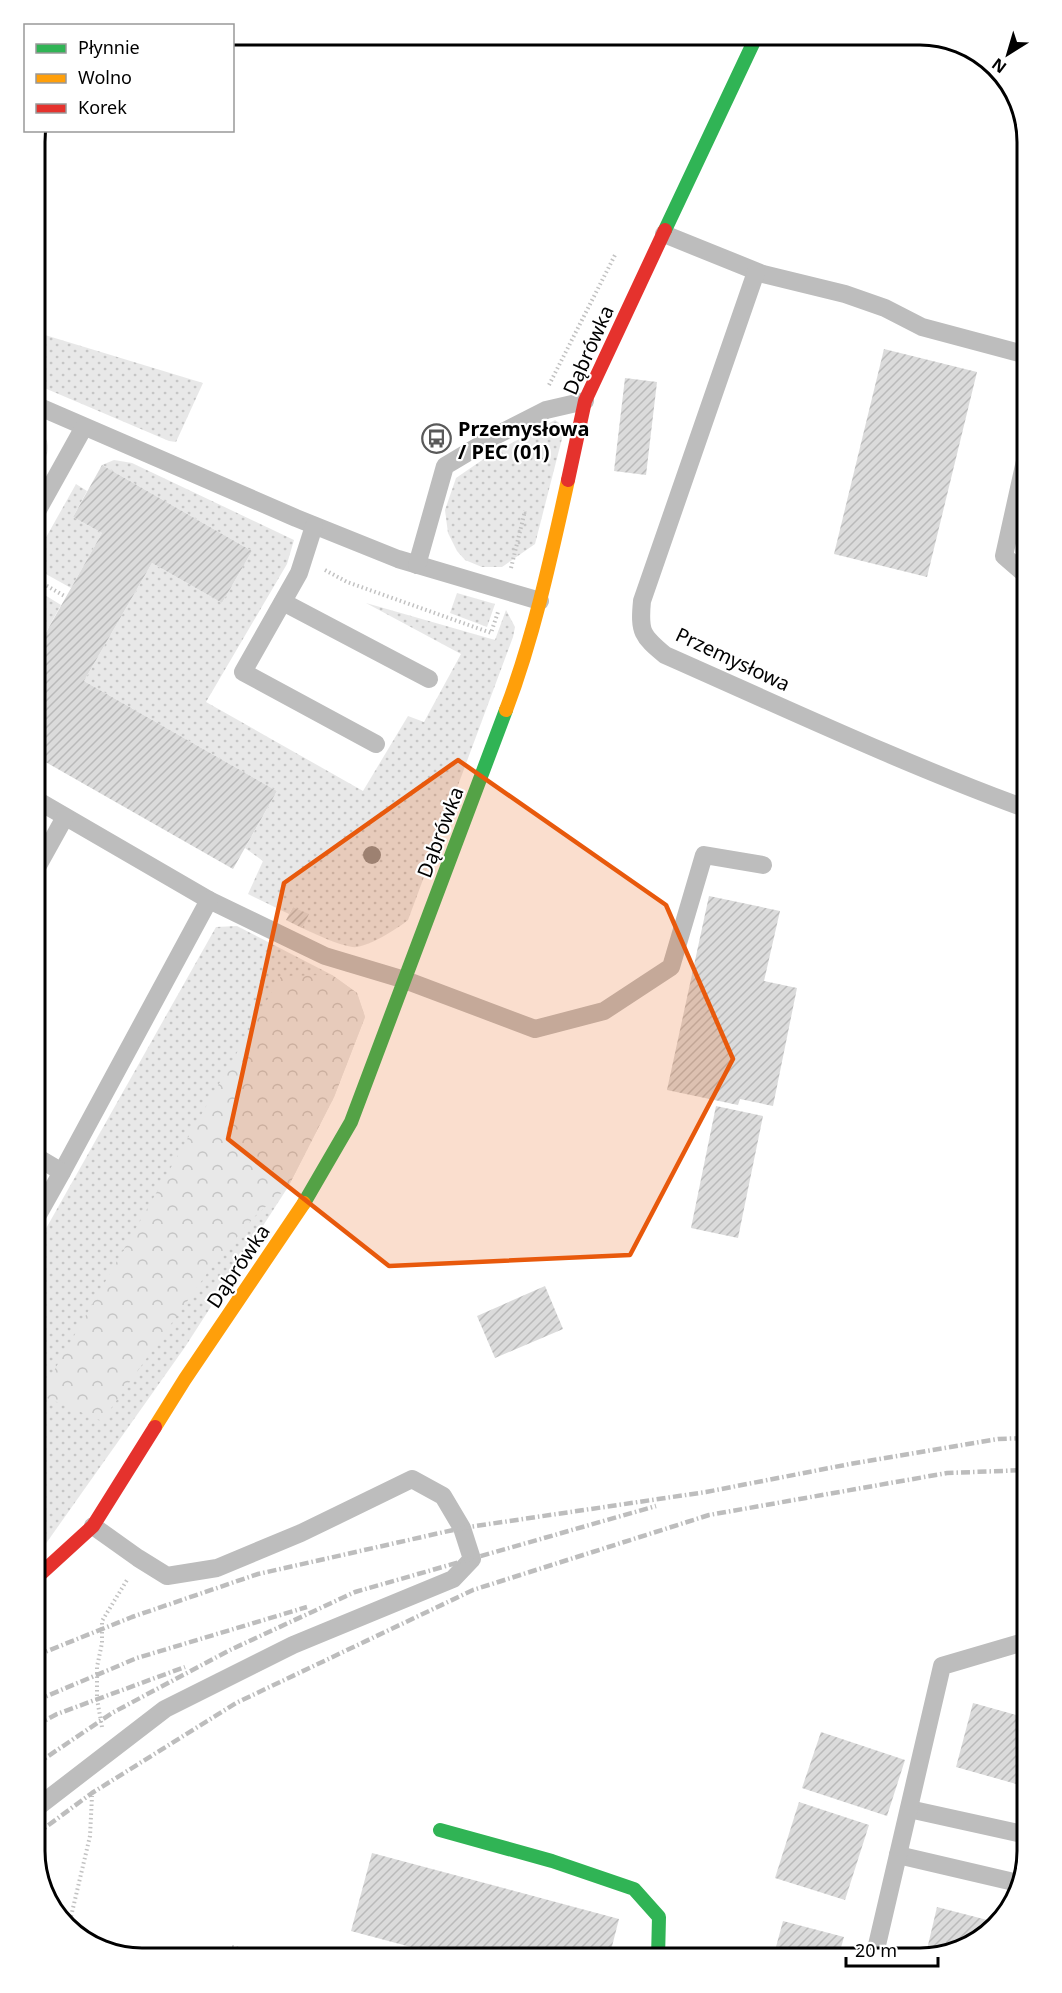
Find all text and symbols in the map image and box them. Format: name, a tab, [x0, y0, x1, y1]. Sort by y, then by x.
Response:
legend	[24, 24, 234, 132]
north arrow	[978, 24, 1038, 84]
text: Płynnie	[78, 35, 140, 59]
text: N	[987, 53, 1011, 79]
text: Wolno	[78, 65, 132, 89]
text: Korek	[78, 95, 127, 119]
street label: Dąbrówka	[556, 301, 620, 399]
place label: Przemysłowa / PEC (01)	[458, 415, 589, 465]
bus stop icon: Przemysłowa / PEC (01)	[421, 423, 453, 455]
street label: Przemysłowa	[671, 621, 795, 697]
street label: Dąbrówka	[410, 783, 470, 881]
street label: Dąbrówka	[200, 1219, 276, 1313]
scale bar	[846, 1930, 938, 1968]
text: 20 m	[855, 1938, 897, 1962]

